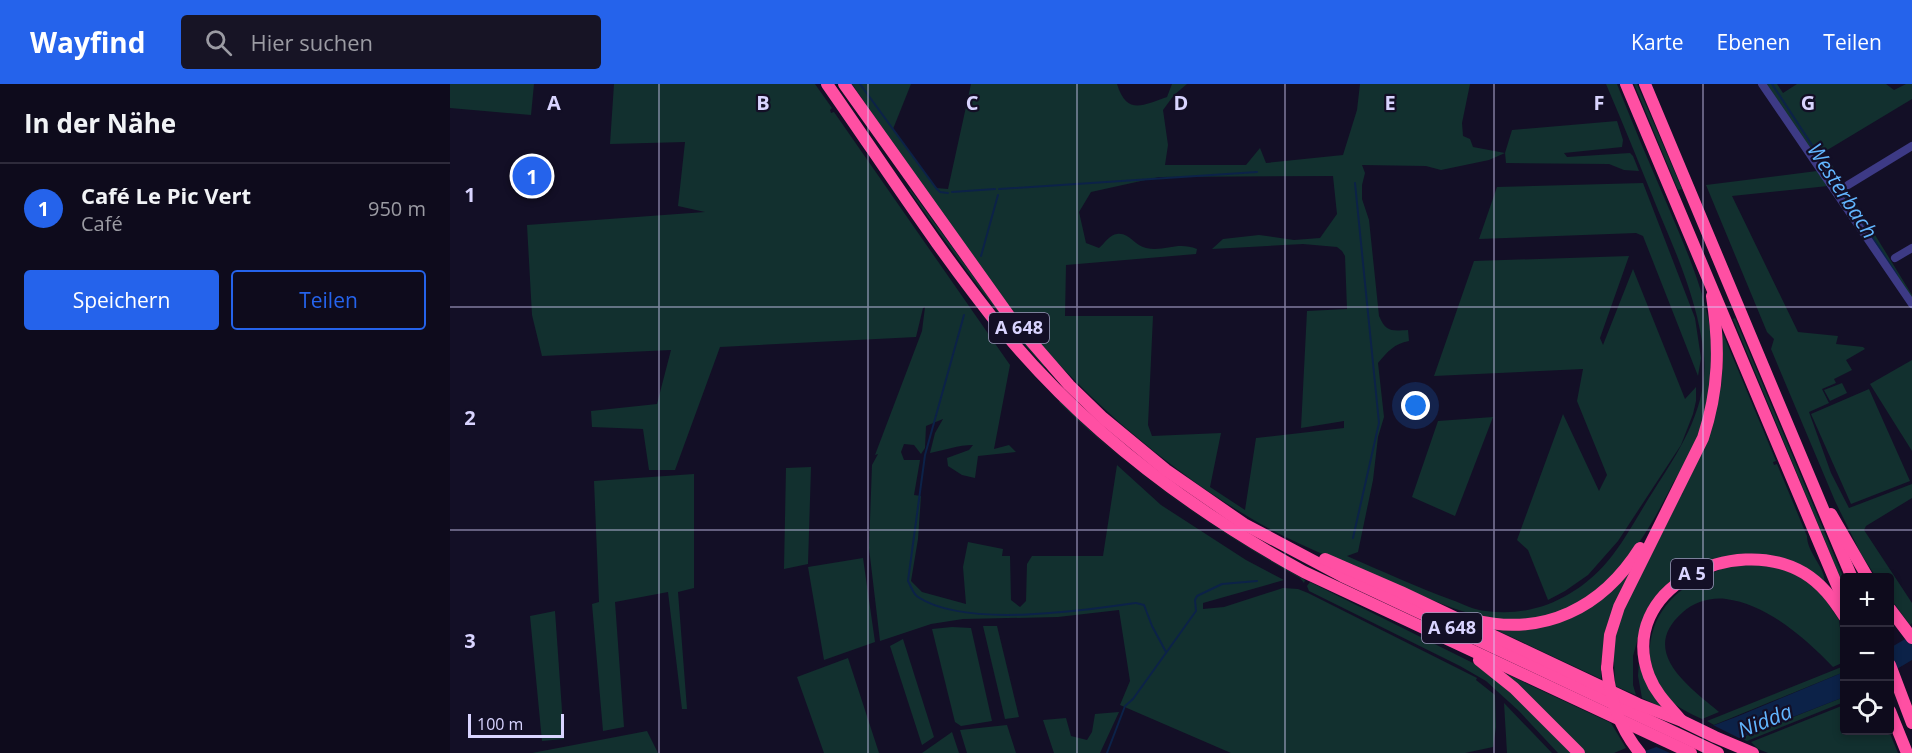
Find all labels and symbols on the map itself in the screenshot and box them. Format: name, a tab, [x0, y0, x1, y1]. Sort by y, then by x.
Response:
text: A	[547, 89, 561, 116]
text: B	[756, 89, 770, 116]
text: C	[966, 89, 979, 116]
text: D	[1174, 89, 1188, 116]
text: E	[1384, 89, 1396, 116]
text: F	[1594, 89, 1604, 116]
text: G	[1801, 89, 1815, 116]
water label: Westerbach	[1801, 137, 1884, 244]
pin: 1	[512, 154, 551, 199]
text: 1	[464, 181, 476, 208]
road number: A 648	[989, 313, 1049, 343]
your location	[1401, 391, 1430, 420]
text: 2	[464, 404, 476, 431]
road number: A 5	[1671, 559, 1713, 589]
road number: A 648	[1422, 613, 1482, 643]
text: 3	[464, 627, 476, 654]
water label: Nidda	[1733, 697, 1796, 744]
scale bar	[468, 711, 564, 738]

